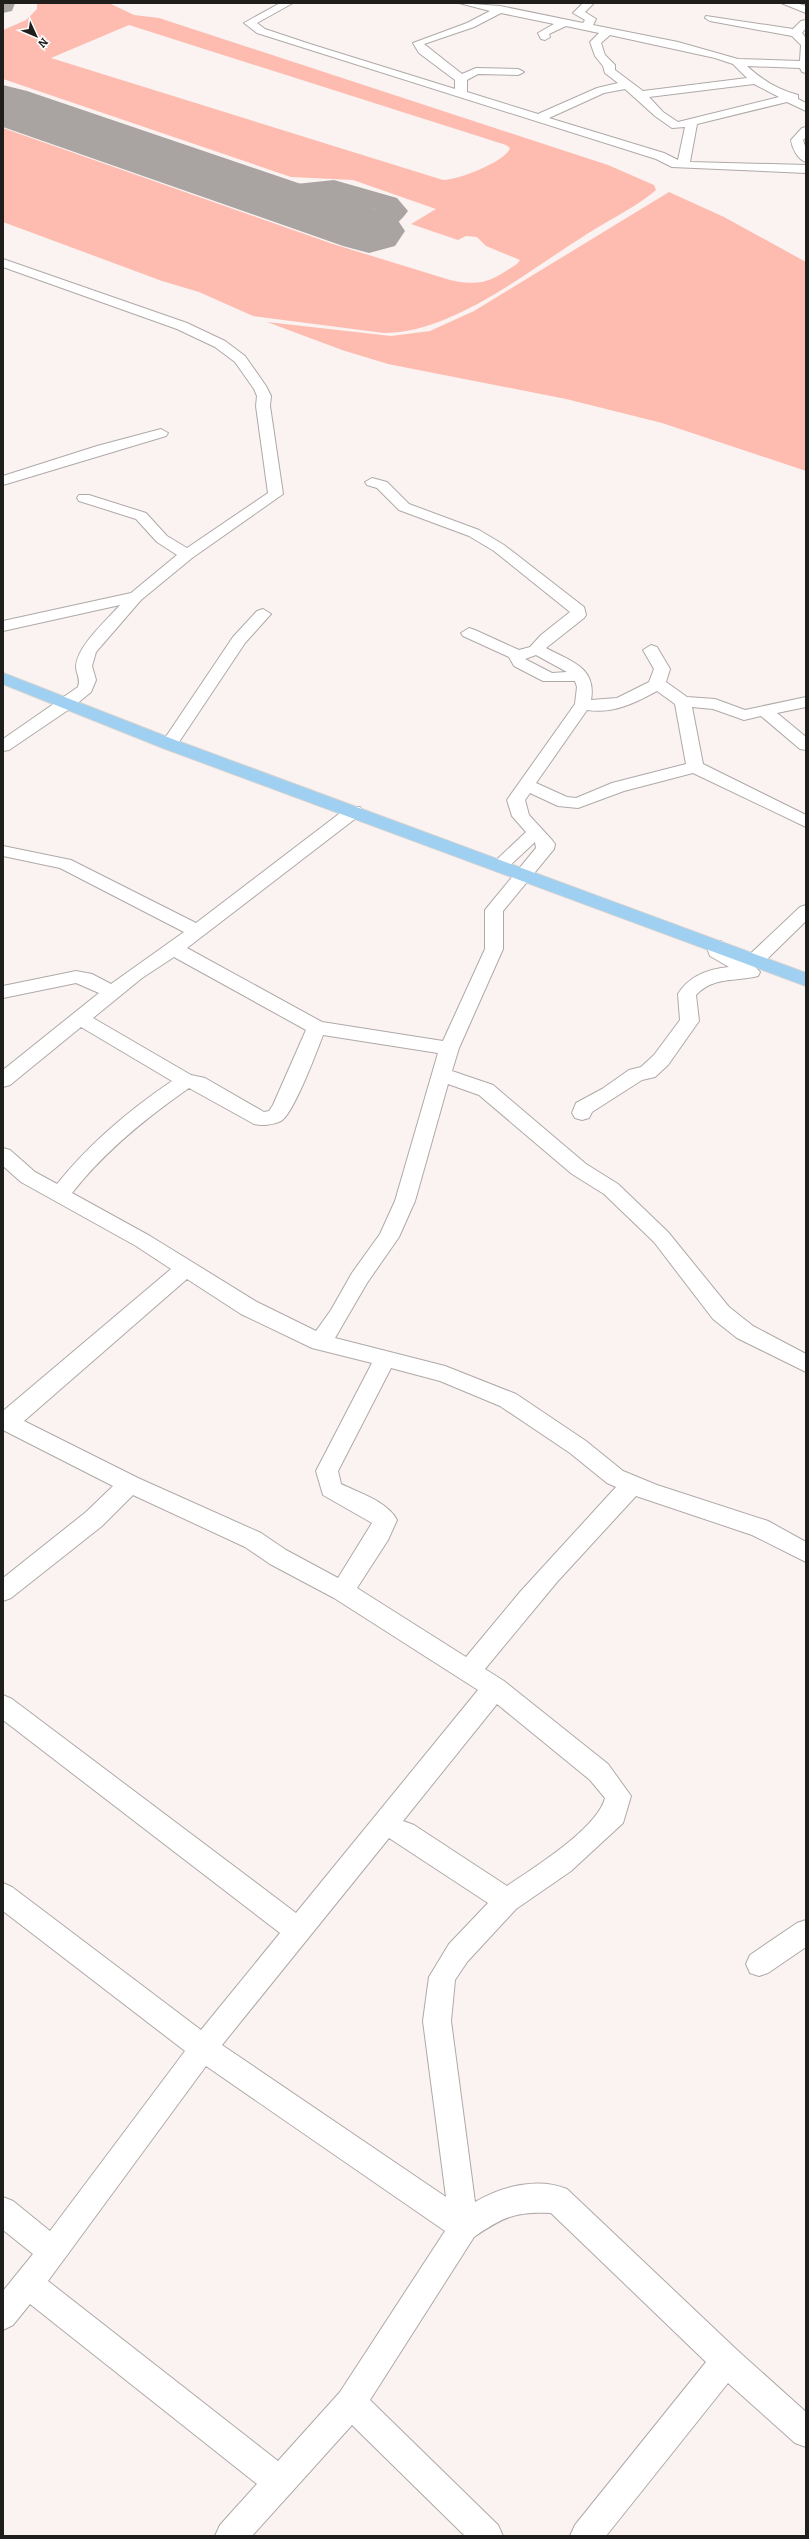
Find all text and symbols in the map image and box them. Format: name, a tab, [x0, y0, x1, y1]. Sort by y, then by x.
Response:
north arrow	[16, 16, 56, 56]
text: N	[35, 35, 50, 51]

